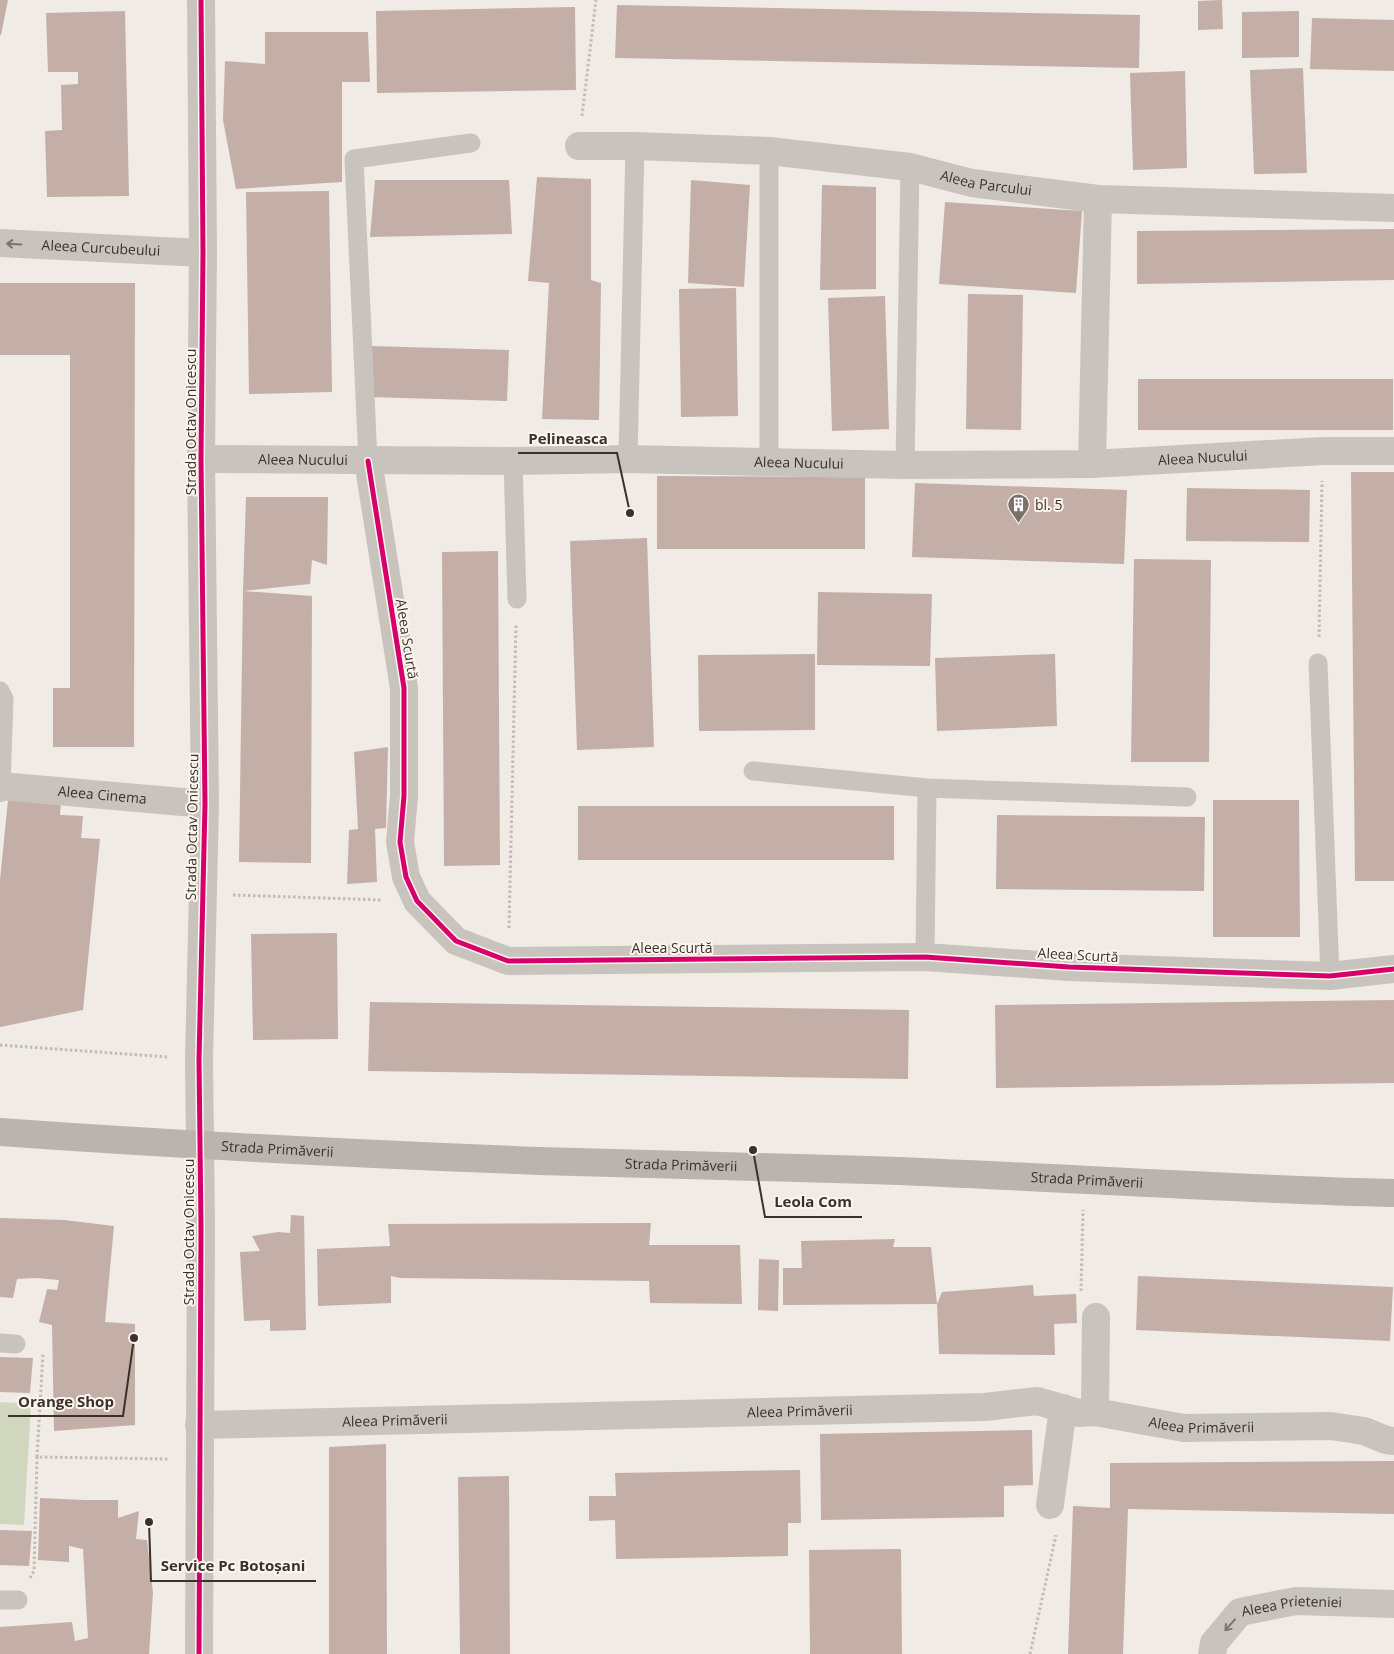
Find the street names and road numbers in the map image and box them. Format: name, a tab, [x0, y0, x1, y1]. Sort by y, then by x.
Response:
street label: Aleea Parcului	[938, 165, 1033, 200]
street label: Aleea Curcubeului	[41, 235, 161, 260]
street label: Strada Octav Onicescu	[181, 349, 200, 495]
street label: Aleea Nucului	[1157, 445, 1248, 469]
street label: Aleea Nucului	[258, 449, 348, 469]
street label: Aleea Nucului	[754, 452, 844, 473]
street label: Aleea Scurtă	[392, 597, 423, 680]
street label: Strada Octav Onicescu	[181, 753, 202, 900]
street label: Aleea Cinema	[57, 781, 148, 808]
street label: Aleea Scurtă	[632, 938, 713, 957]
street label: Aleea Scurtă	[1037, 943, 1119, 966]
street label: Strada Primăverii	[221, 1136, 334, 1161]
street label: Strada Primăverii	[625, 1154, 738, 1175]
street label: Strada Octav Onicescu	[179, 1159, 198, 1305]
street label: Strada Primăverii	[1030, 1167, 1143, 1192]
street label: Aleea Primăverii	[747, 1400, 853, 1421]
street label: Aleea Primăverii	[342, 1409, 448, 1431]
street label: Aleea Primăverii	[1147, 1412, 1254, 1437]
street label: Aleea Prieteniei	[1240, 1591, 1342, 1621]

